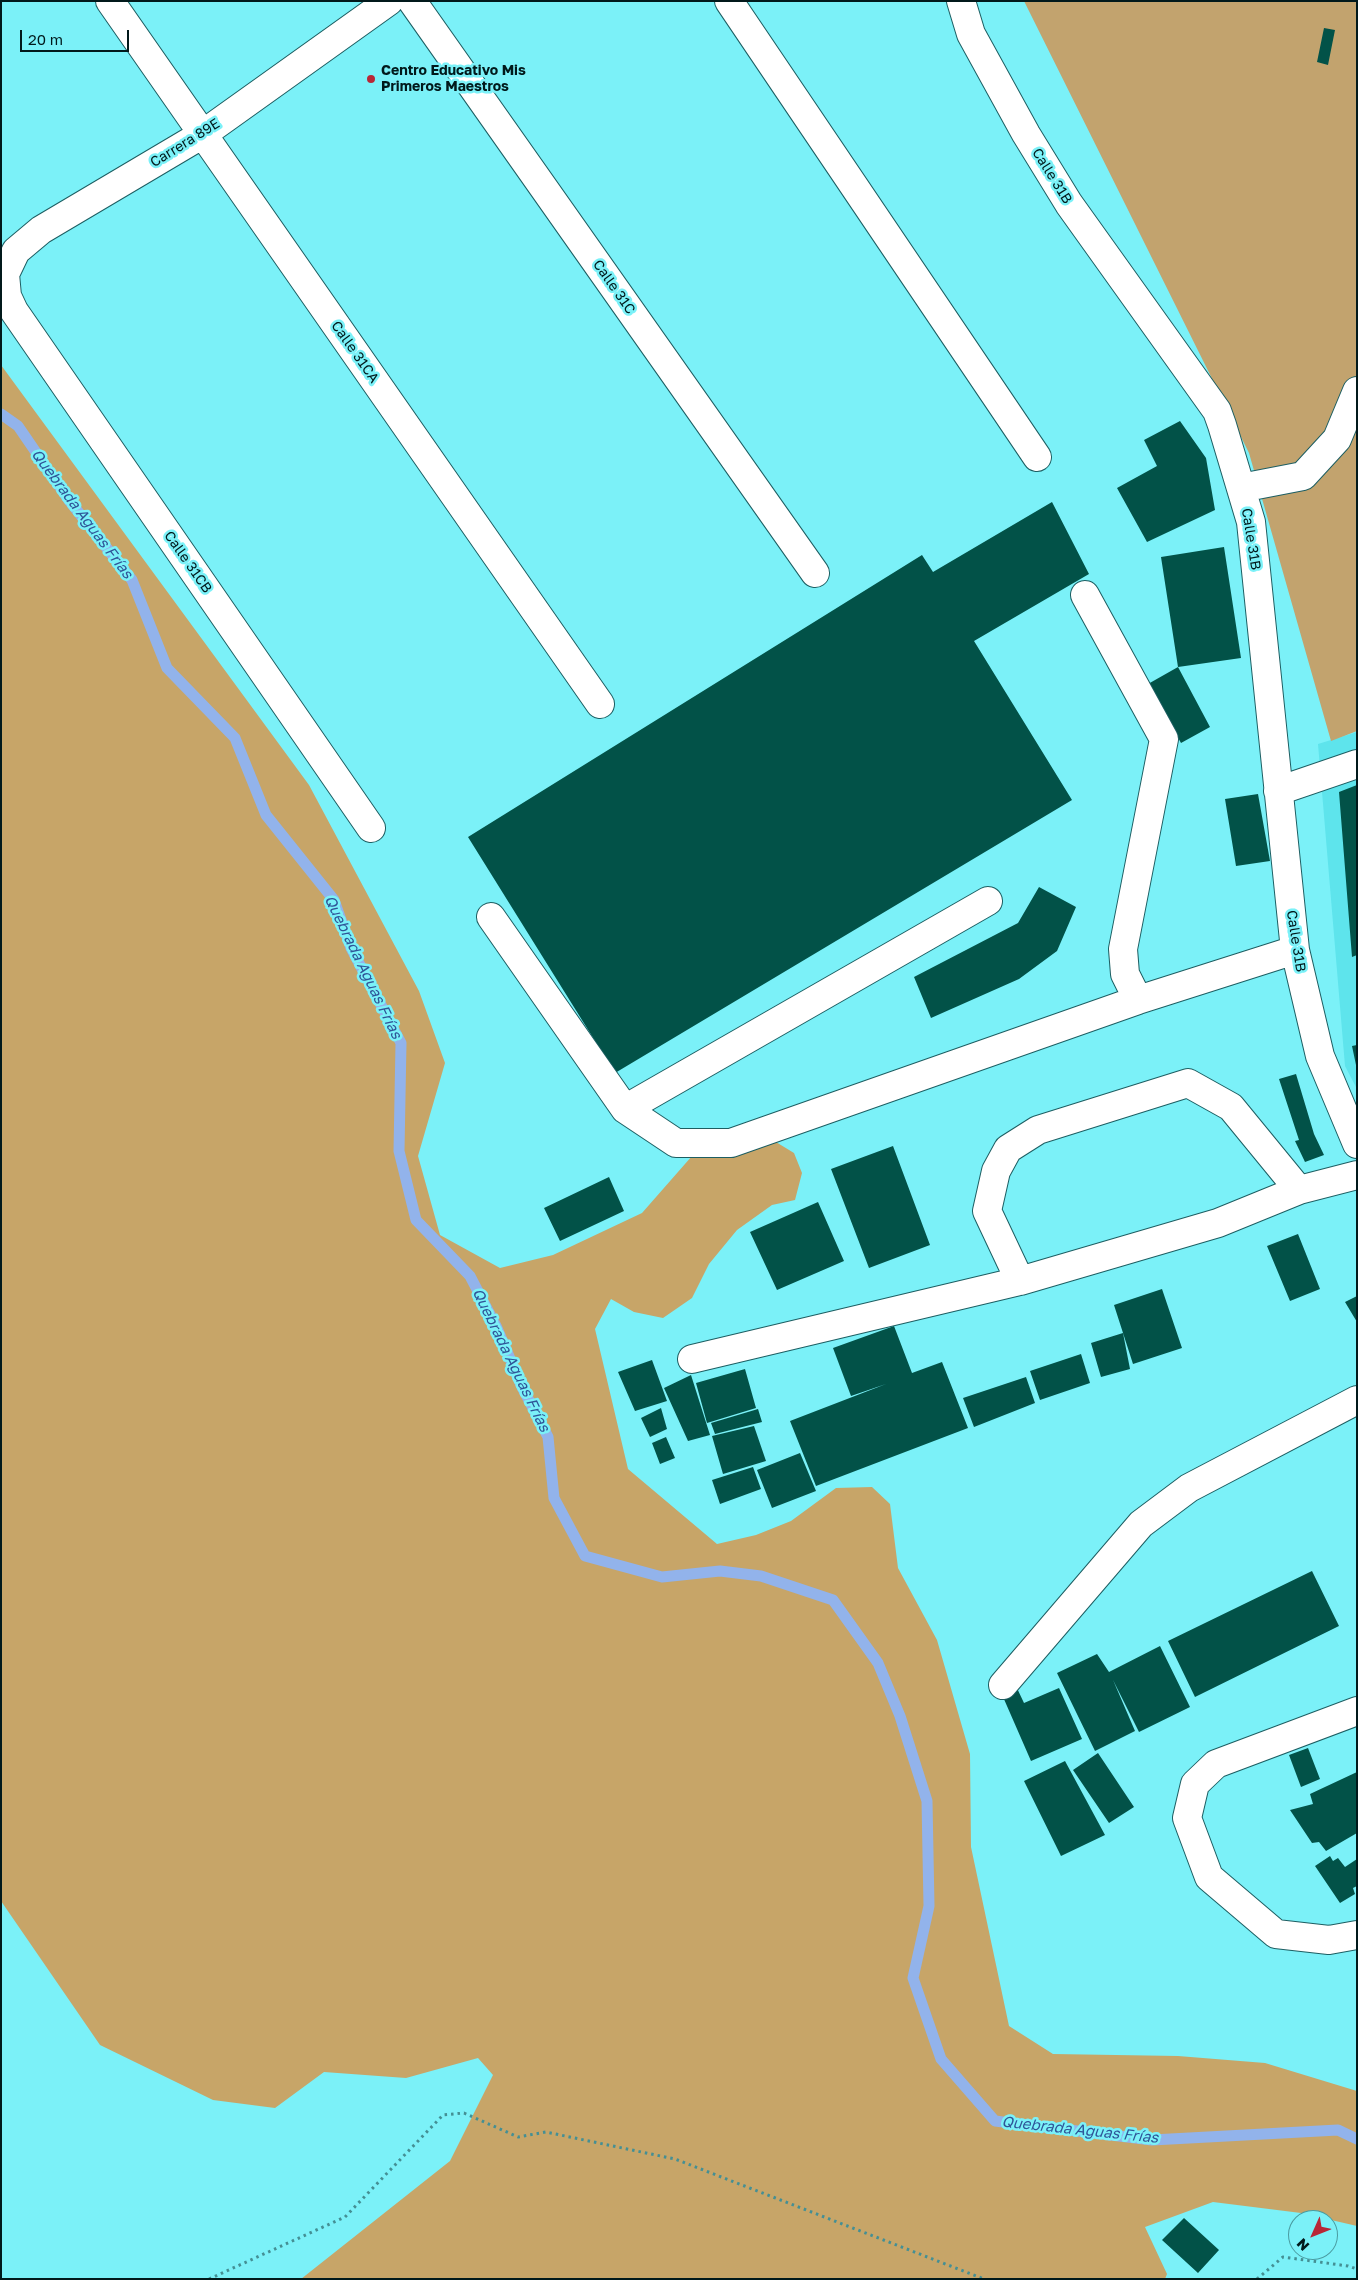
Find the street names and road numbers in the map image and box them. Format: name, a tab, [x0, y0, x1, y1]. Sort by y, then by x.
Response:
street label: Carrera 89E	[147, 115, 223, 171]
street label: Calle 31B	[1028, 145, 1076, 207]
street label: Calle 31C	[589, 257, 639, 317]
street label: Calle 31CA	[328, 318, 382, 386]
street label: Calle 31B	[1238, 507, 1264, 571]
street label: Calle 31CB	[161, 528, 215, 596]
street label: Calle 31B	[1283, 909, 1309, 973]

